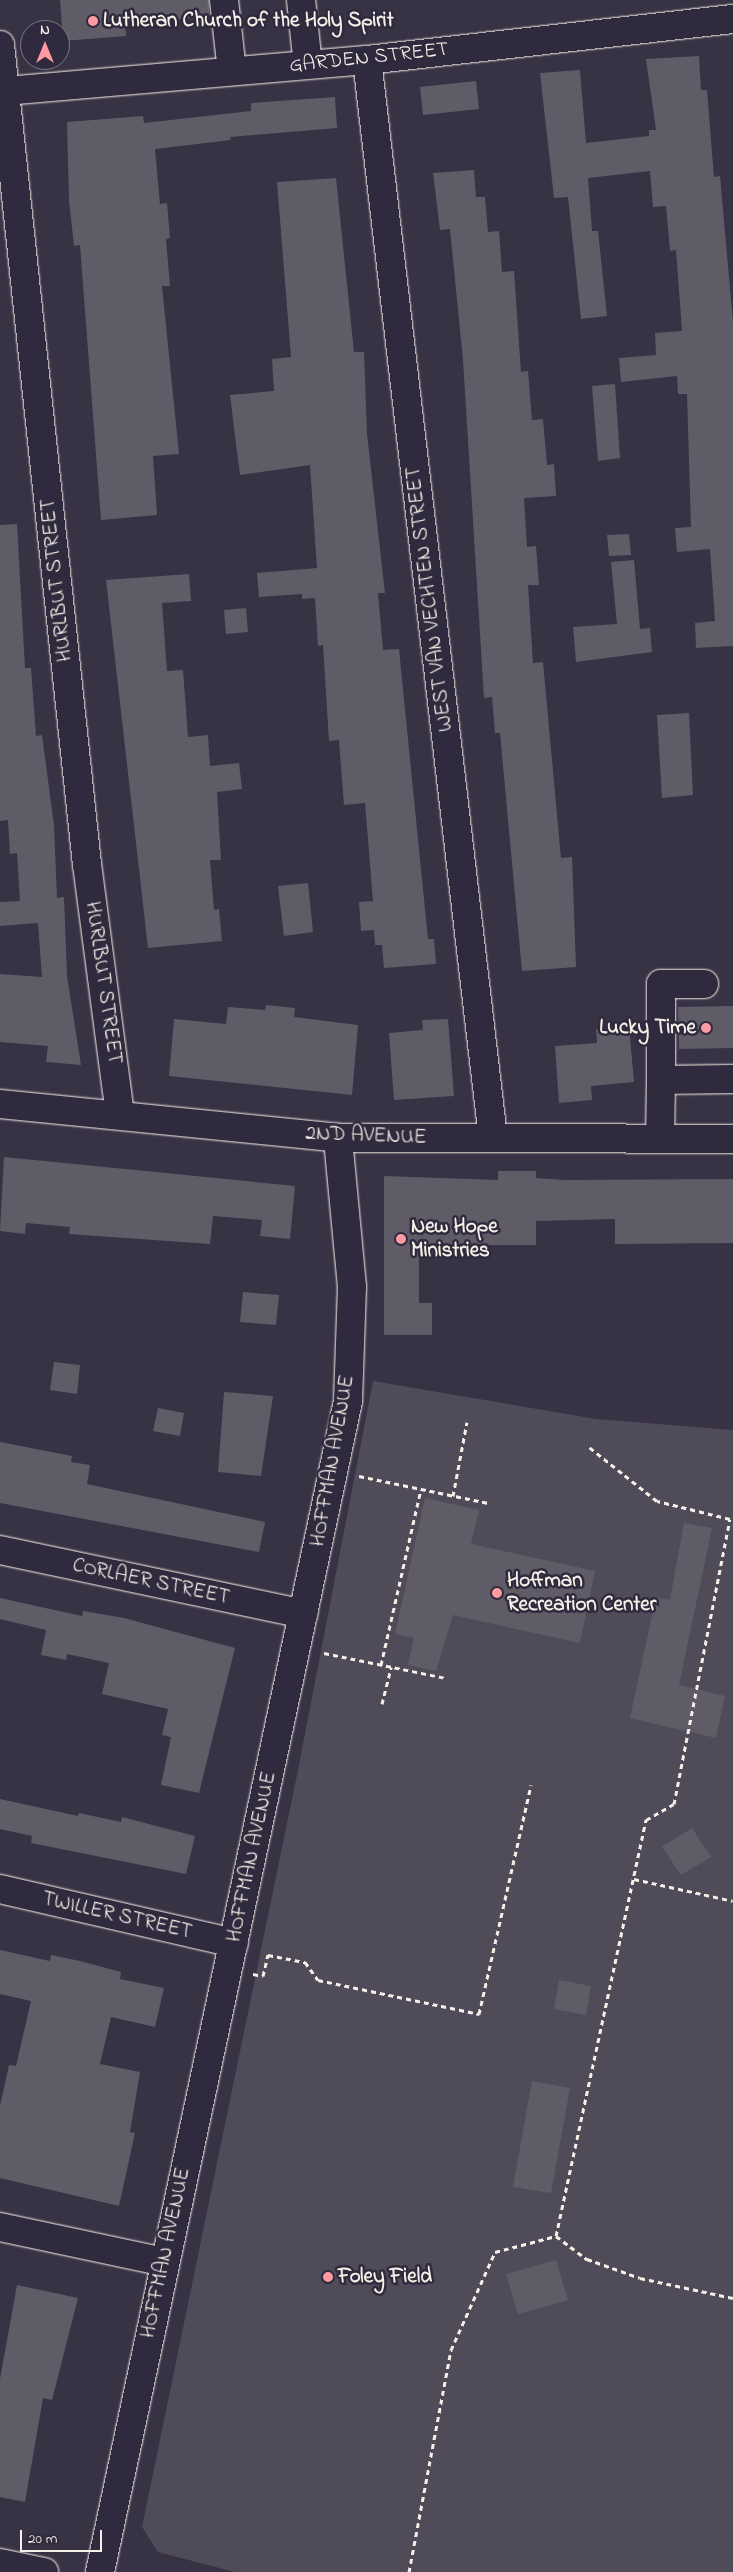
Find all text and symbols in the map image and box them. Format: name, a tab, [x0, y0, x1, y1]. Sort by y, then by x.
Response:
place label: Lutheran Church of the Holy Spirit	[103, 8, 394, 34]
marker: Lutheran Church of the Holy Spirit	[87, 15, 99, 27]
north arrow	[20, 20, 70, 70]
text: N	[40, 20, 50, 41]
street label: GARDEN STREET	[288, 37, 450, 79]
street label: WEST VAN VECHTEN STREET	[401, 465, 459, 733]
street label: HURLBUT STREET	[36, 497, 78, 663]
street label: HURLBUT STREET	[79, 900, 127, 1066]
place label: Lucky Time	[599, 1015, 696, 1041]
marker: Lucky Time	[700, 1022, 712, 1034]
street label: 2ND AVENUE	[305, 1121, 427, 1151]
place label: New Hope Ministries	[411, 1214, 498, 1264]
marker: New Hope Ministries	[395, 1233, 407, 1245]
street label: HOFFMAN AVENUE	[306, 1373, 360, 1549]
street label: CORLAER STREET	[70, 1553, 232, 1611]
place label: Hoffman Recreation Center	[507, 1568, 656, 1618]
marker: Hoffman Recreation Center	[491, 1587, 503, 1599]
street label: HOFFMAN AVENUE	[222, 1769, 282, 1945]
street label: TWILLER STREET	[40, 1887, 194, 1945]
street label: HOFFMAN AVENUE	[136, 2165, 196, 2341]
place label: Foley Field	[338, 2264, 432, 2290]
marker: Foley Field	[322, 2271, 334, 2283]
scale bar	[22, 2520, 105, 2552]
text: 20 m	[28, 2528, 57, 2550]

